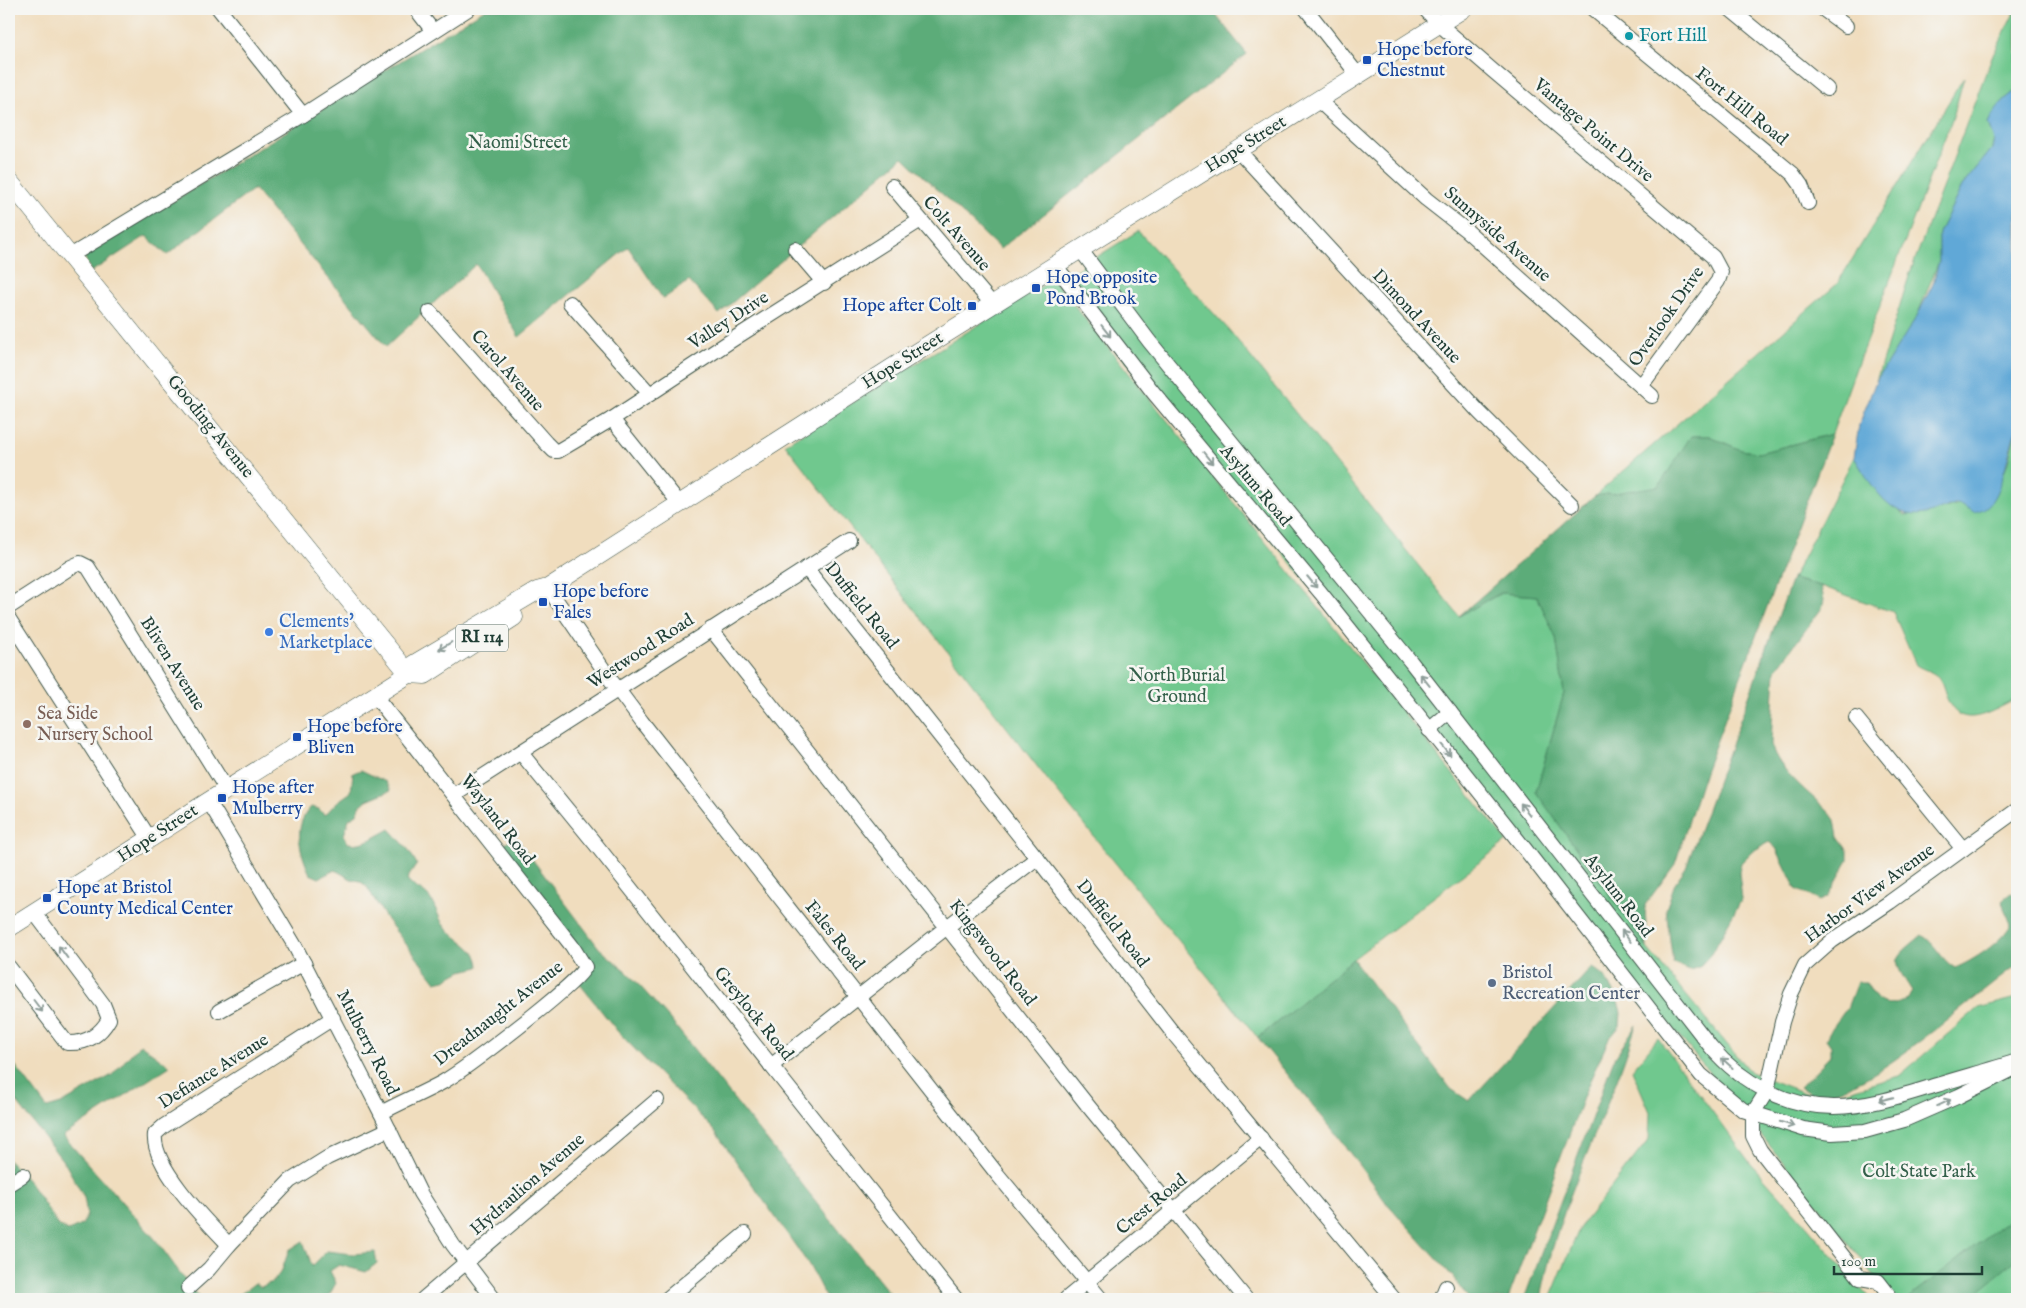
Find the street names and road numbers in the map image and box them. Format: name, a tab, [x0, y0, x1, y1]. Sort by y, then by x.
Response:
street label: Fort Hill Road	[1690, 63, 1792, 152]
street label: Vantage Point Drive	[1527, 73, 1658, 188]
street label: Hope Street	[1201, 111, 1291, 179]
street label: Sunnyside Avenue	[1439, 182, 1555, 288]
street label: Colt Avenue	[917, 192, 995, 276]
street label: Overlook Drive	[1624, 262, 1710, 372]
street label: Dimond Avenue	[1366, 265, 1466, 369]
street label: Valley Drive	[684, 287, 773, 356]
street label: Carol Avenue	[465, 325, 549, 417]
street label: Hope Street	[858, 327, 948, 395]
street label: Gooding Avenue	[161, 371, 259, 483]
street label: Asylum Road	[1213, 440, 1296, 532]
street label: Duffield Road	[819, 558, 903, 654]
street label: Westwood Road	[583, 609, 699, 695]
street label: Bliven Avenue	[134, 613, 210, 715]
road number: RI 114	[456, 624, 508, 651]
street label: Wayland Road	[454, 770, 540, 870]
street label: Hope Street	[113, 799, 203, 869]
street label: Harbor View Avenue	[1800, 839, 1940, 949]
street label: Asylum Road	[1578, 849, 1658, 943]
street label: Duffield Road	[1071, 875, 1154, 973]
street label: Kingswood Road	[943, 895, 1041, 1011]
street label: Fales Road	[799, 897, 869, 976]
street label: Dreadnaught Avenue	[430, 956, 568, 1072]
street label: Greylock Road	[708, 962, 798, 1066]
street label: Mulberry Road	[331, 986, 404, 1100]
street label: Defiance Avenue	[155, 1029, 273, 1115]
street label: Hydraulion Avenue	[466, 1129, 590, 1241]
street label: Crest Road	[1112, 1169, 1192, 1241]

